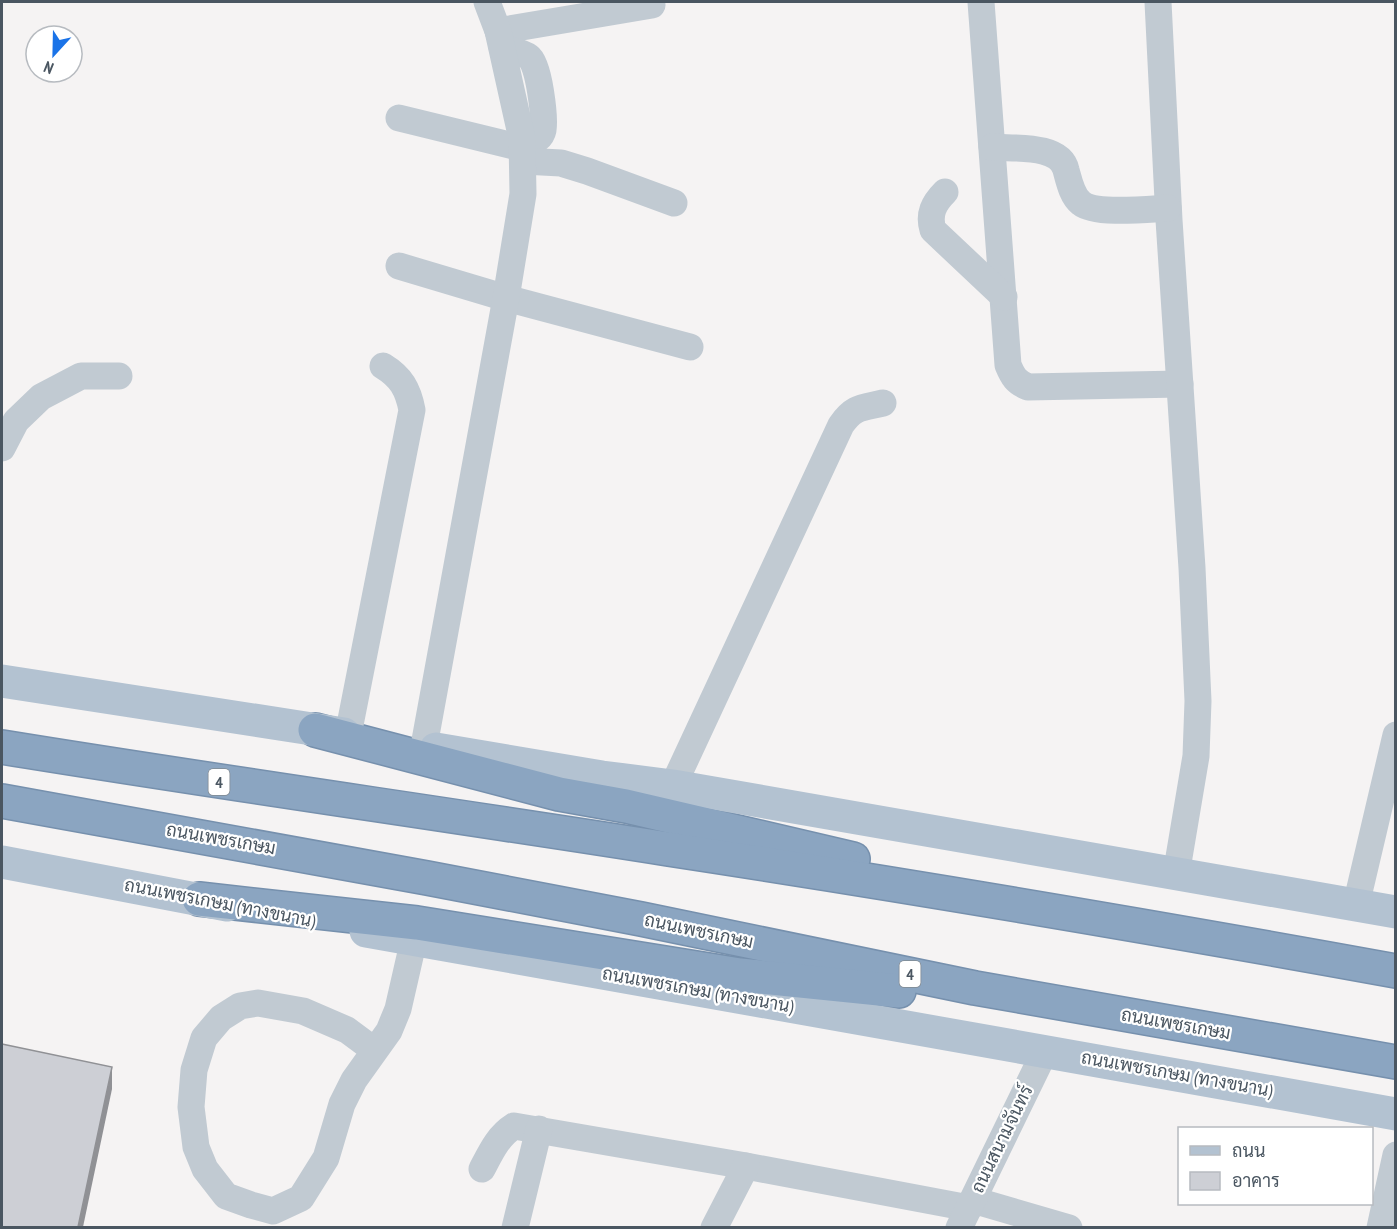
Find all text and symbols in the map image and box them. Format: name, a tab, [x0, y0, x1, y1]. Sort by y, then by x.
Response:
north arrow	[24, 24, 84, 84]
text: N	[41, 57, 56, 79]
road number: 4	[208, 769, 230, 795]
street label: ถนนเพชรเกษม	[165, 818, 278, 859]
street label: ถนนเพชรเกษม (ทางขนาน)	[123, 873, 318, 932]
street label: ถนนเพชรเกษม	[643, 908, 756, 953]
street label: ถนนเพชรเกษม (ทางขนาน)	[601, 961, 796, 1018]
road number: 4	[900, 961, 920, 987]
street label: ถนนเพชรเกษม	[1120, 1003, 1233, 1044]
street label: ถนนเพชรเกษม (ทางขนาน)	[1080, 1045, 1275, 1102]
street label: ถนนสนามจันทร์	[965, 1080, 1038, 1196]
legend	[1178, 1127, 1373, 1205]
text: ถนน	[1232, 1139, 1265, 1162]
text: อาคาร	[1232, 1169, 1280, 1192]

